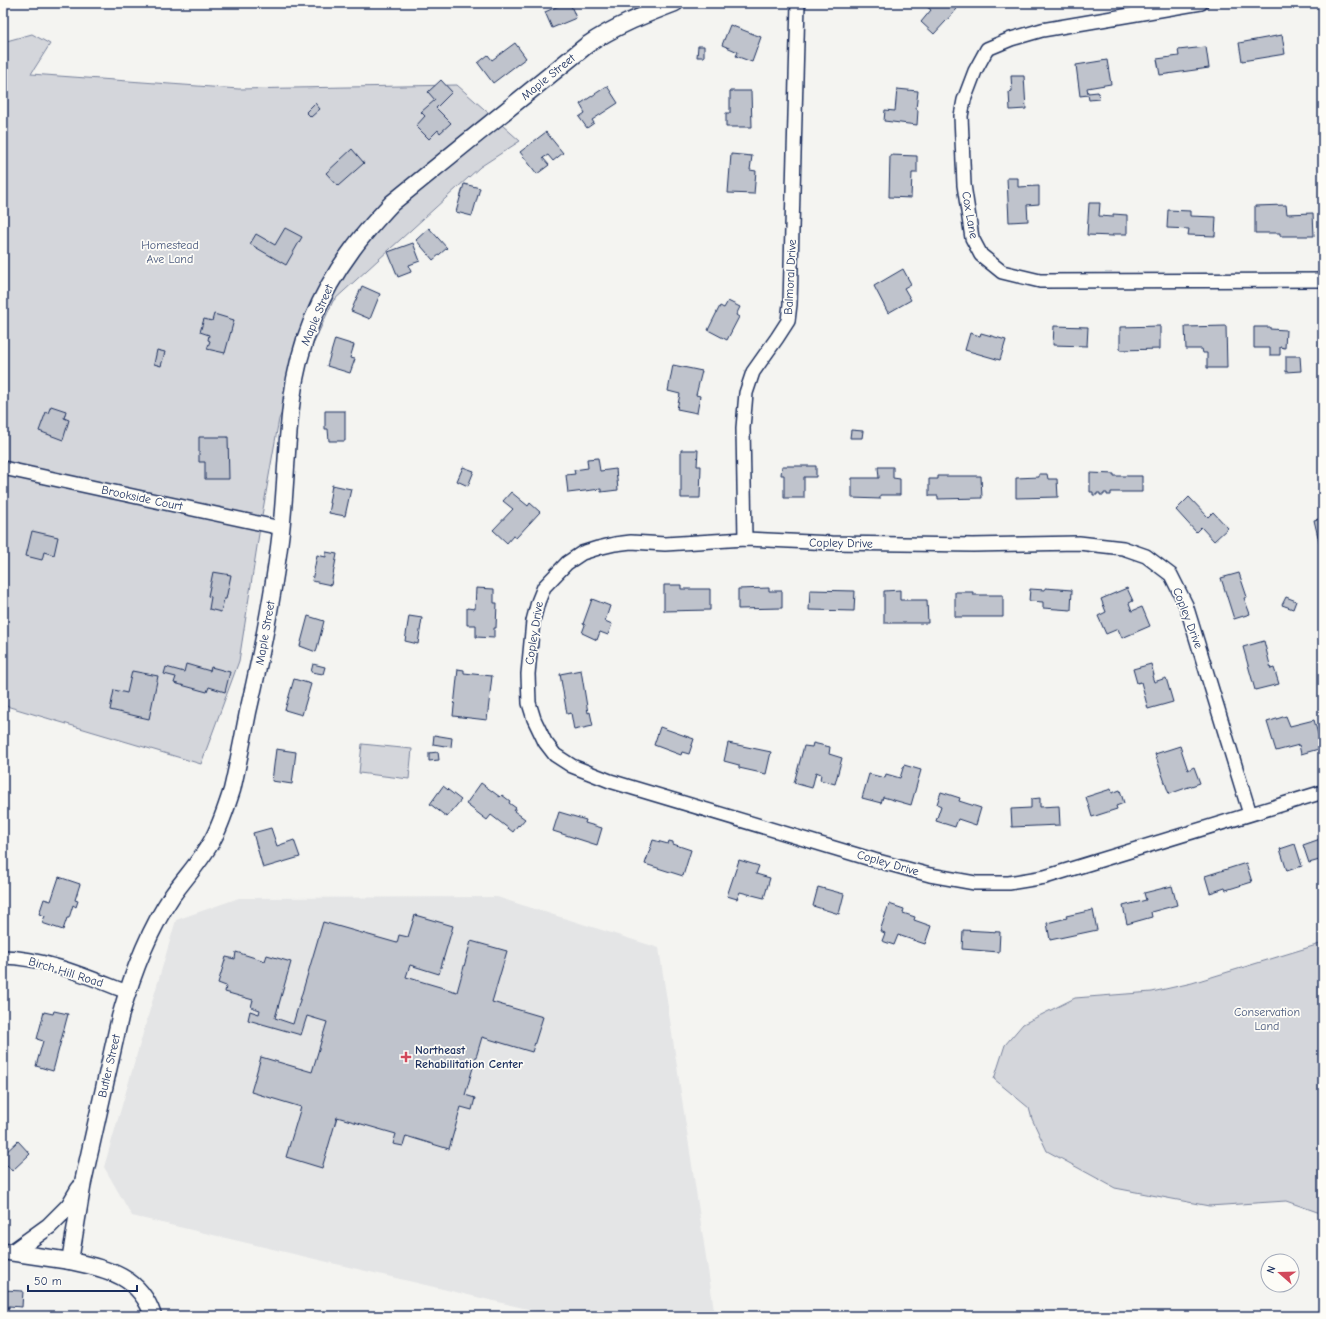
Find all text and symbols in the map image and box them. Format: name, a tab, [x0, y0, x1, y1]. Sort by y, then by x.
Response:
street label: Maple Street	[518, 51, 578, 103]
street label: Cox Lane	[959, 190, 981, 240]
park label: Homestead Ave Land	[141, 238, 199, 266]
street label: Balmoral Drive	[781, 239, 799, 315]
street label: Maple Street	[298, 282, 336, 348]
street label: Brookside Court	[100, 483, 184, 514]
street label: Copley Drive	[809, 535, 873, 551]
street label: Copley Drive	[1170, 586, 1206, 650]
street label: Maple Street	[252, 599, 278, 666]
street label: Copley Drive	[522, 600, 546, 666]
street label: Copley Drive	[855, 847, 921, 879]
street label: Birch Hill Road	[27, 954, 105, 990]
park label: Conservation Land	[1234, 1005, 1300, 1033]
street label: Butler Street	[95, 1032, 123, 1099]
place label: Northeast Rehabilitation Center	[415, 1043, 523, 1071]
marker: Northeast Rehabilitation Center	[400, 1051, 412, 1063]
north arrow	[1260, 1253, 1300, 1293]
text: N	[1264, 1264, 1278, 1275]
scale bar	[28, 1267, 137, 1293]
text: 50 m	[34, 1274, 62, 1288]

